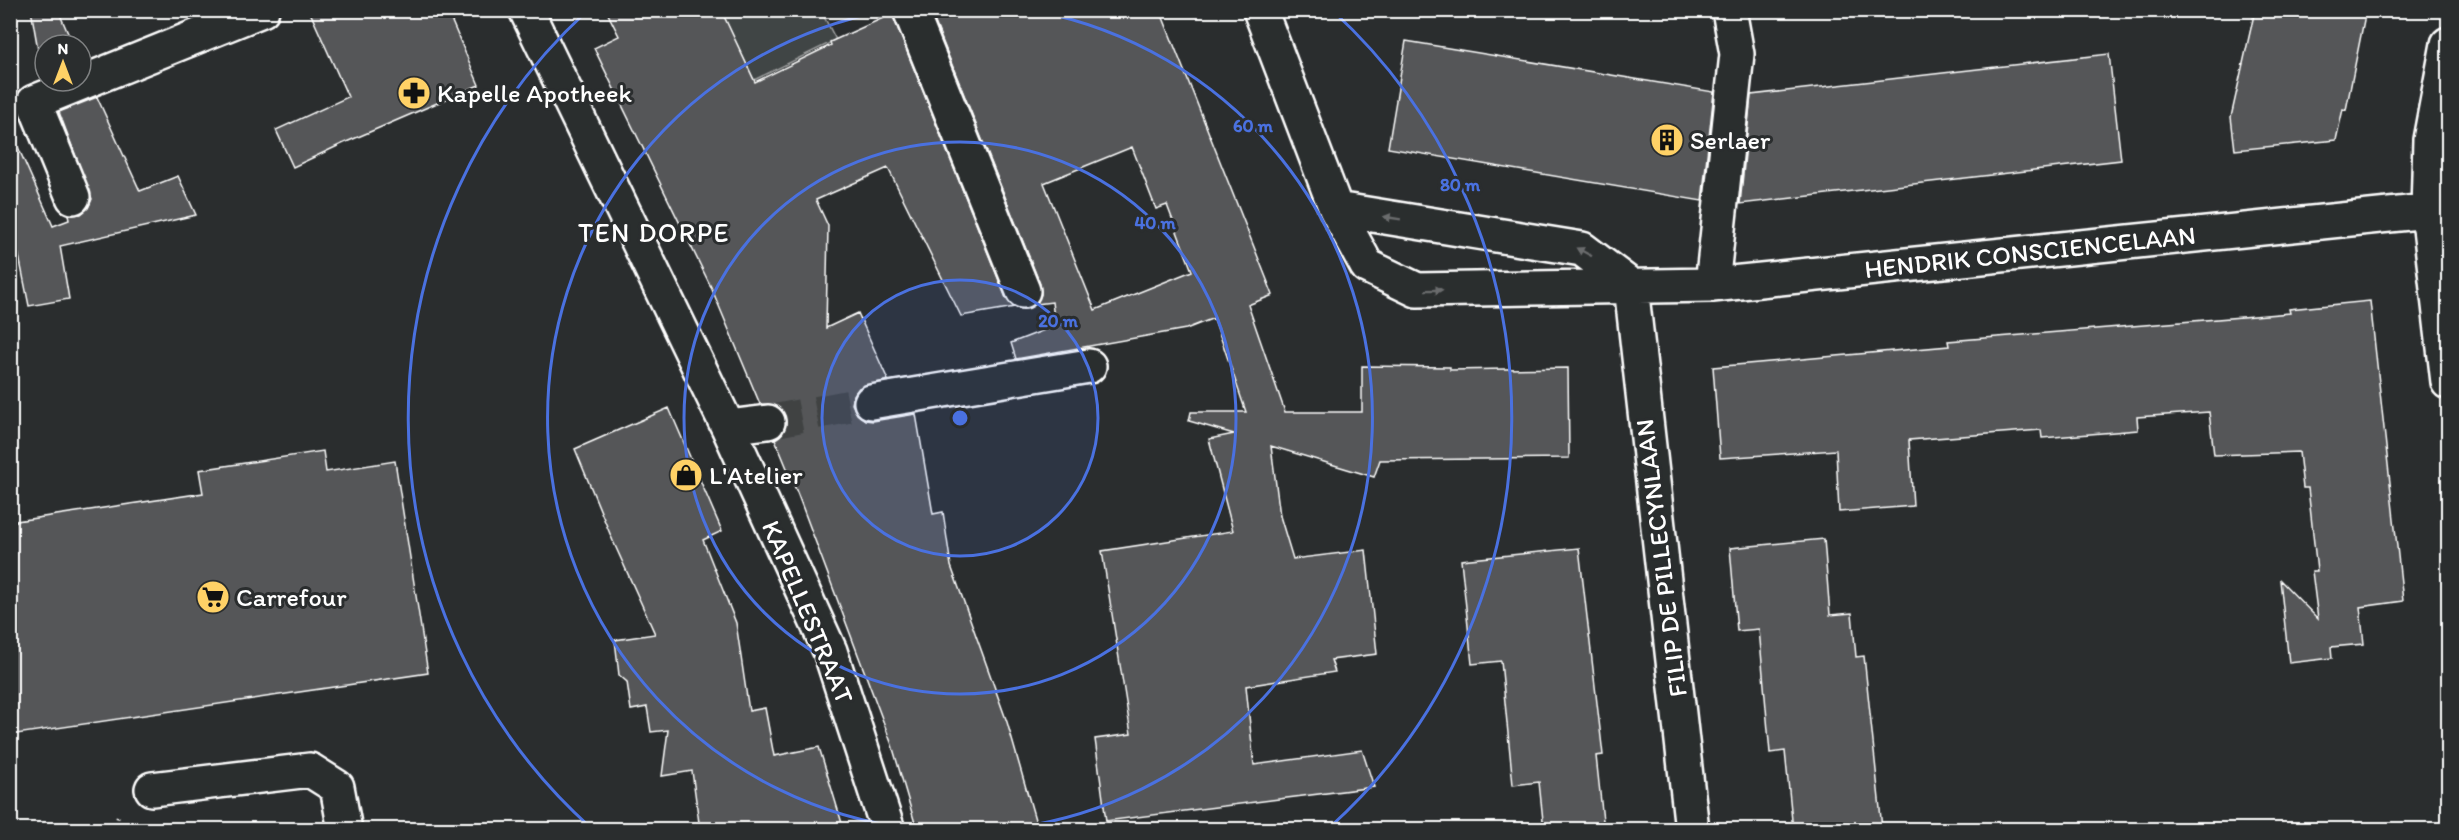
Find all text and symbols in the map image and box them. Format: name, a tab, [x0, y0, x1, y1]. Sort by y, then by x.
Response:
north arrow	[33, 33, 93, 93]
text: N	[58, 39, 68, 58]
pharmacy icon: Kapelle Apotheek	[396, 75, 432, 111]
place label: Kapelle Apotheek	[437, 77, 633, 109]
text: 60 m	[1233, 115, 1274, 137]
building icon: Serlaer	[1649, 122, 1685, 158]
place label: Serlaer	[1690, 124, 1771, 156]
text: 80 m	[1440, 174, 1481, 196]
text: 40 m	[1134, 212, 1176, 234]
one-way arrow	[1383, 213, 1402, 222]
district label: TEN DORPE	[578, 216, 730, 249]
street label: HENDRIK CONSCIENCELAAN	[1863, 219, 2197, 285]
one-way arrow	[1575, 248, 1593, 258]
one-way arrow	[1424, 285, 1443, 295]
text: 20 m	[1038, 310, 1079, 332]
centre of rings	[950, 408, 970, 428]
street label: FILIP DE PILLECYNLAAN	[1628, 417, 1694, 699]
shop icon: L'Atelier	[668, 457, 704, 493]
place label: L'Atelier	[709, 459, 803, 491]
street label: KAPELLESTRAAT	[755, 515, 861, 709]
supermarket icon: Carrefour	[195, 579, 231, 615]
place label: Carrefour	[236, 581, 347, 613]

